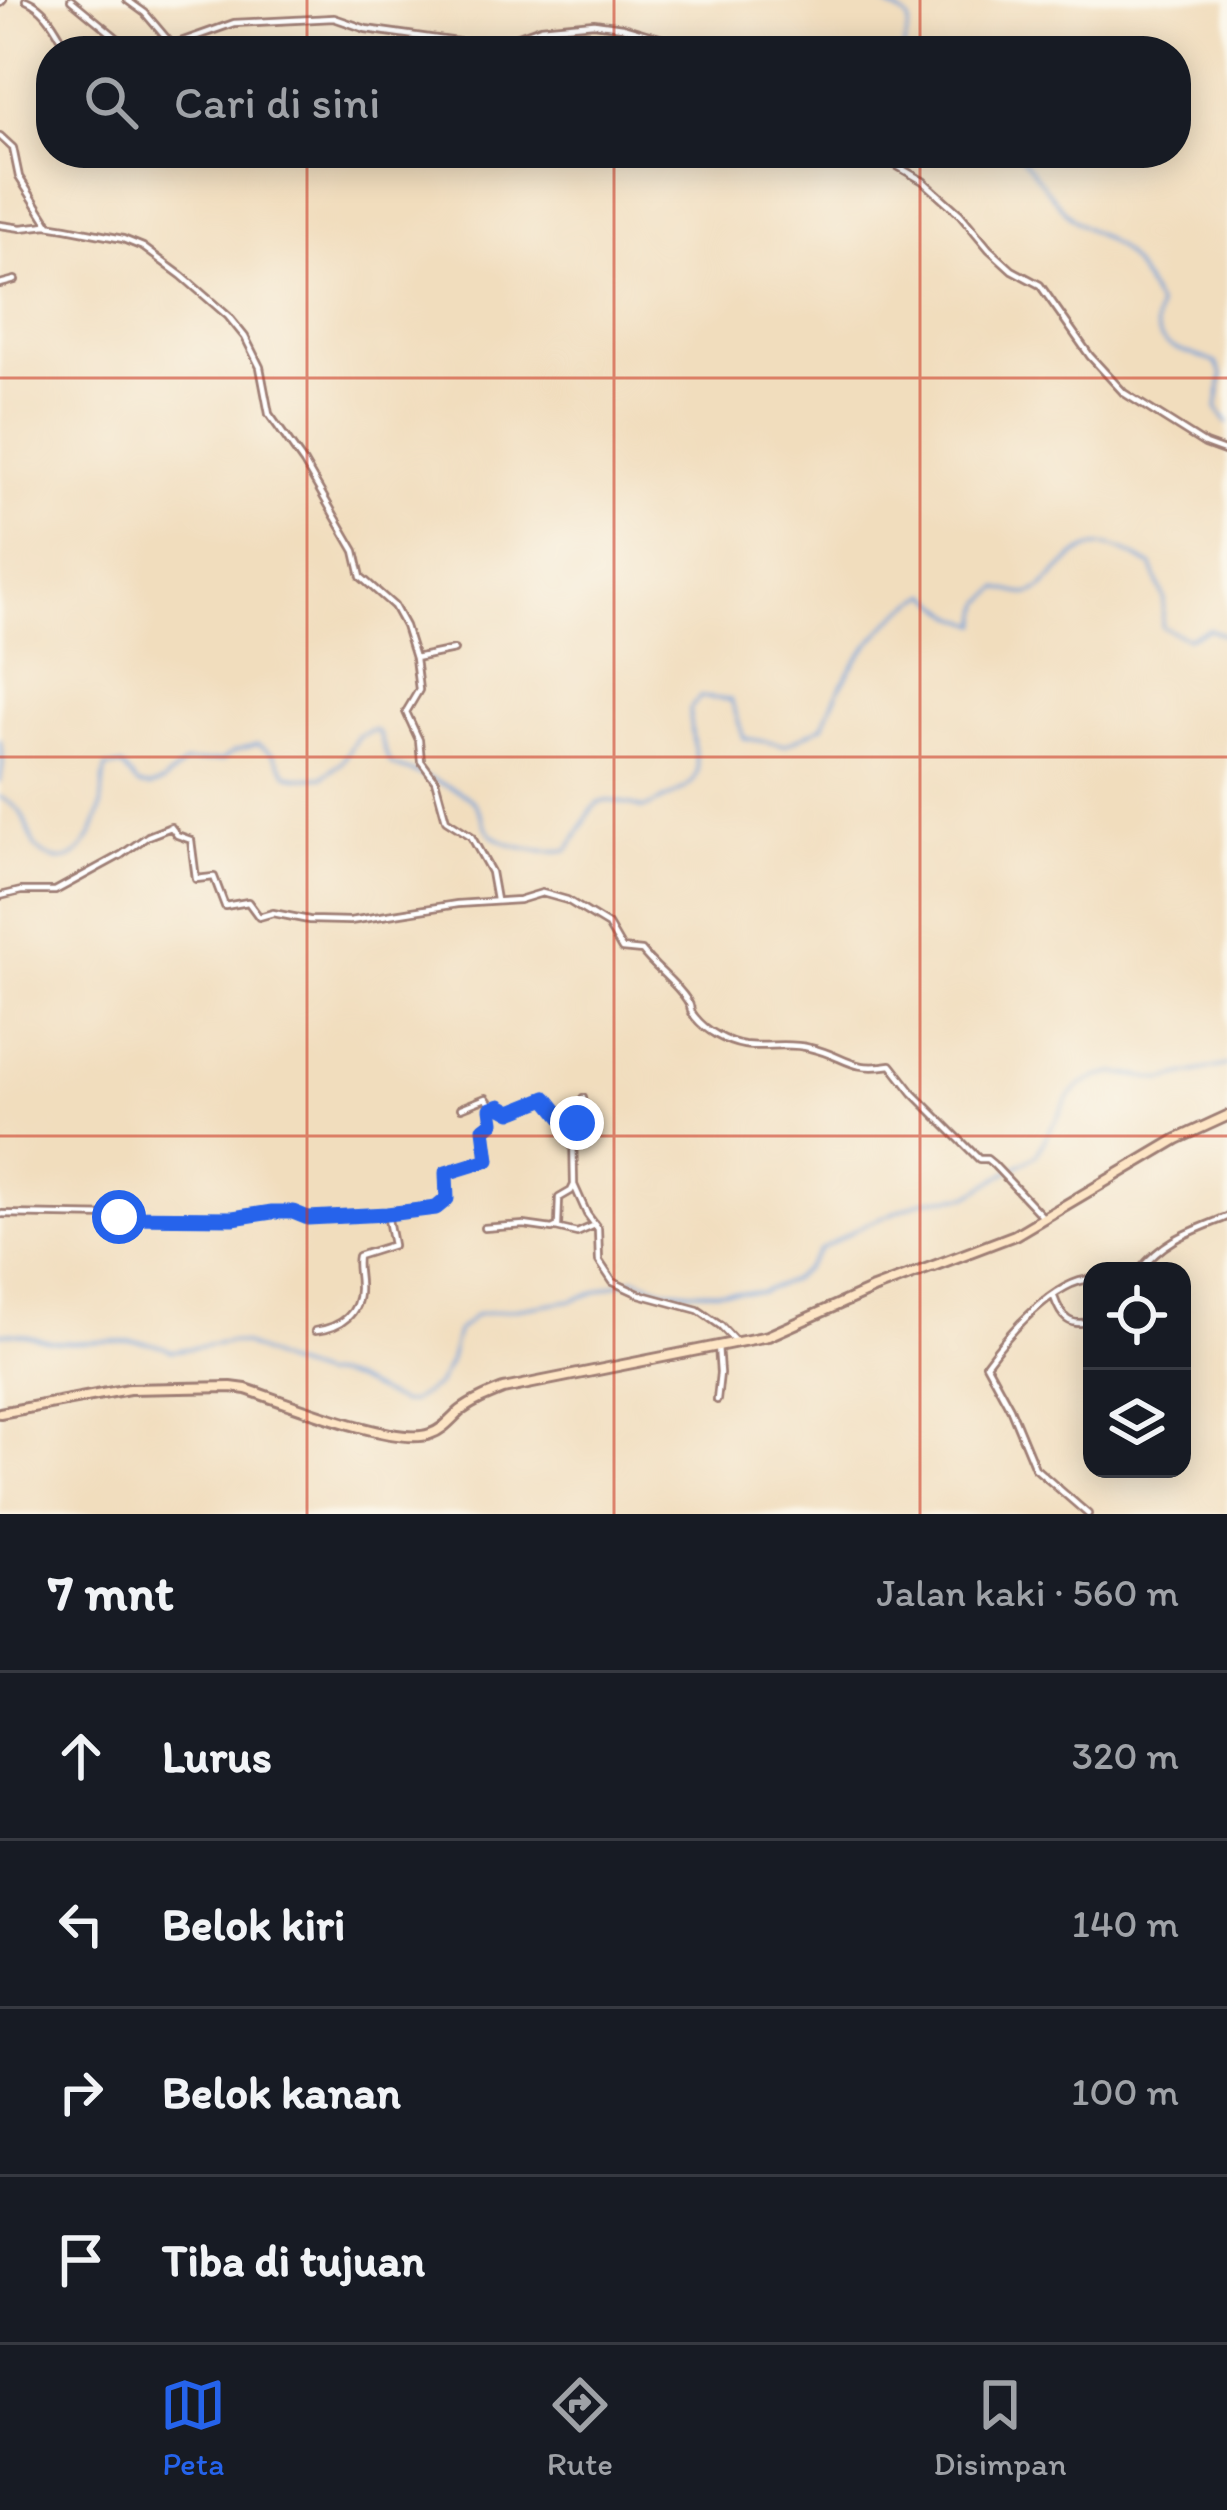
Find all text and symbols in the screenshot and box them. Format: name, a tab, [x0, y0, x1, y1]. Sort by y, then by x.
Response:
search box	[36, 36, 1191, 168]
icon: search	[78, 69, 144, 135]
text: Cari di sini	[174, 75, 380, 129]
route end	[550, 1096, 604, 1150]
route start	[92, 1190, 146, 1244]
map controls	[1083, 1262, 1191, 1478]
button: locate	[1083, 1262, 1191, 1370]
button: layers	[1083, 1370, 1191, 1478]
text: 7 mnt	[48, 1562, 174, 1623]
text: Jalan kaki · 560 m	[877, 1569, 1179, 1616]
icon: ahead	[48, 1723, 114, 1789]
text: Lurus	[162, 1729, 272, 1783]
text: 320 m	[1072, 1732, 1179, 1779]
icon: left	[48, 1891, 114, 1957]
text: Belok kiri	[162, 1897, 345, 1951]
text: 140 m	[1072, 1900, 1179, 1947]
icon: right	[48, 2059, 114, 2125]
text: Belok kanan	[162, 2065, 401, 2119]
text: 100 m	[1071, 2068, 1179, 2115]
icon: arrive	[48, 2227, 114, 2293]
text: Tiba di tujuan	[162, 2233, 425, 2287]
tab: Peta	[160, 2372, 226, 2483]
tab: Rute	[547, 2372, 613, 2483]
tab: Disimpan	[934, 2372, 1067, 2483]

